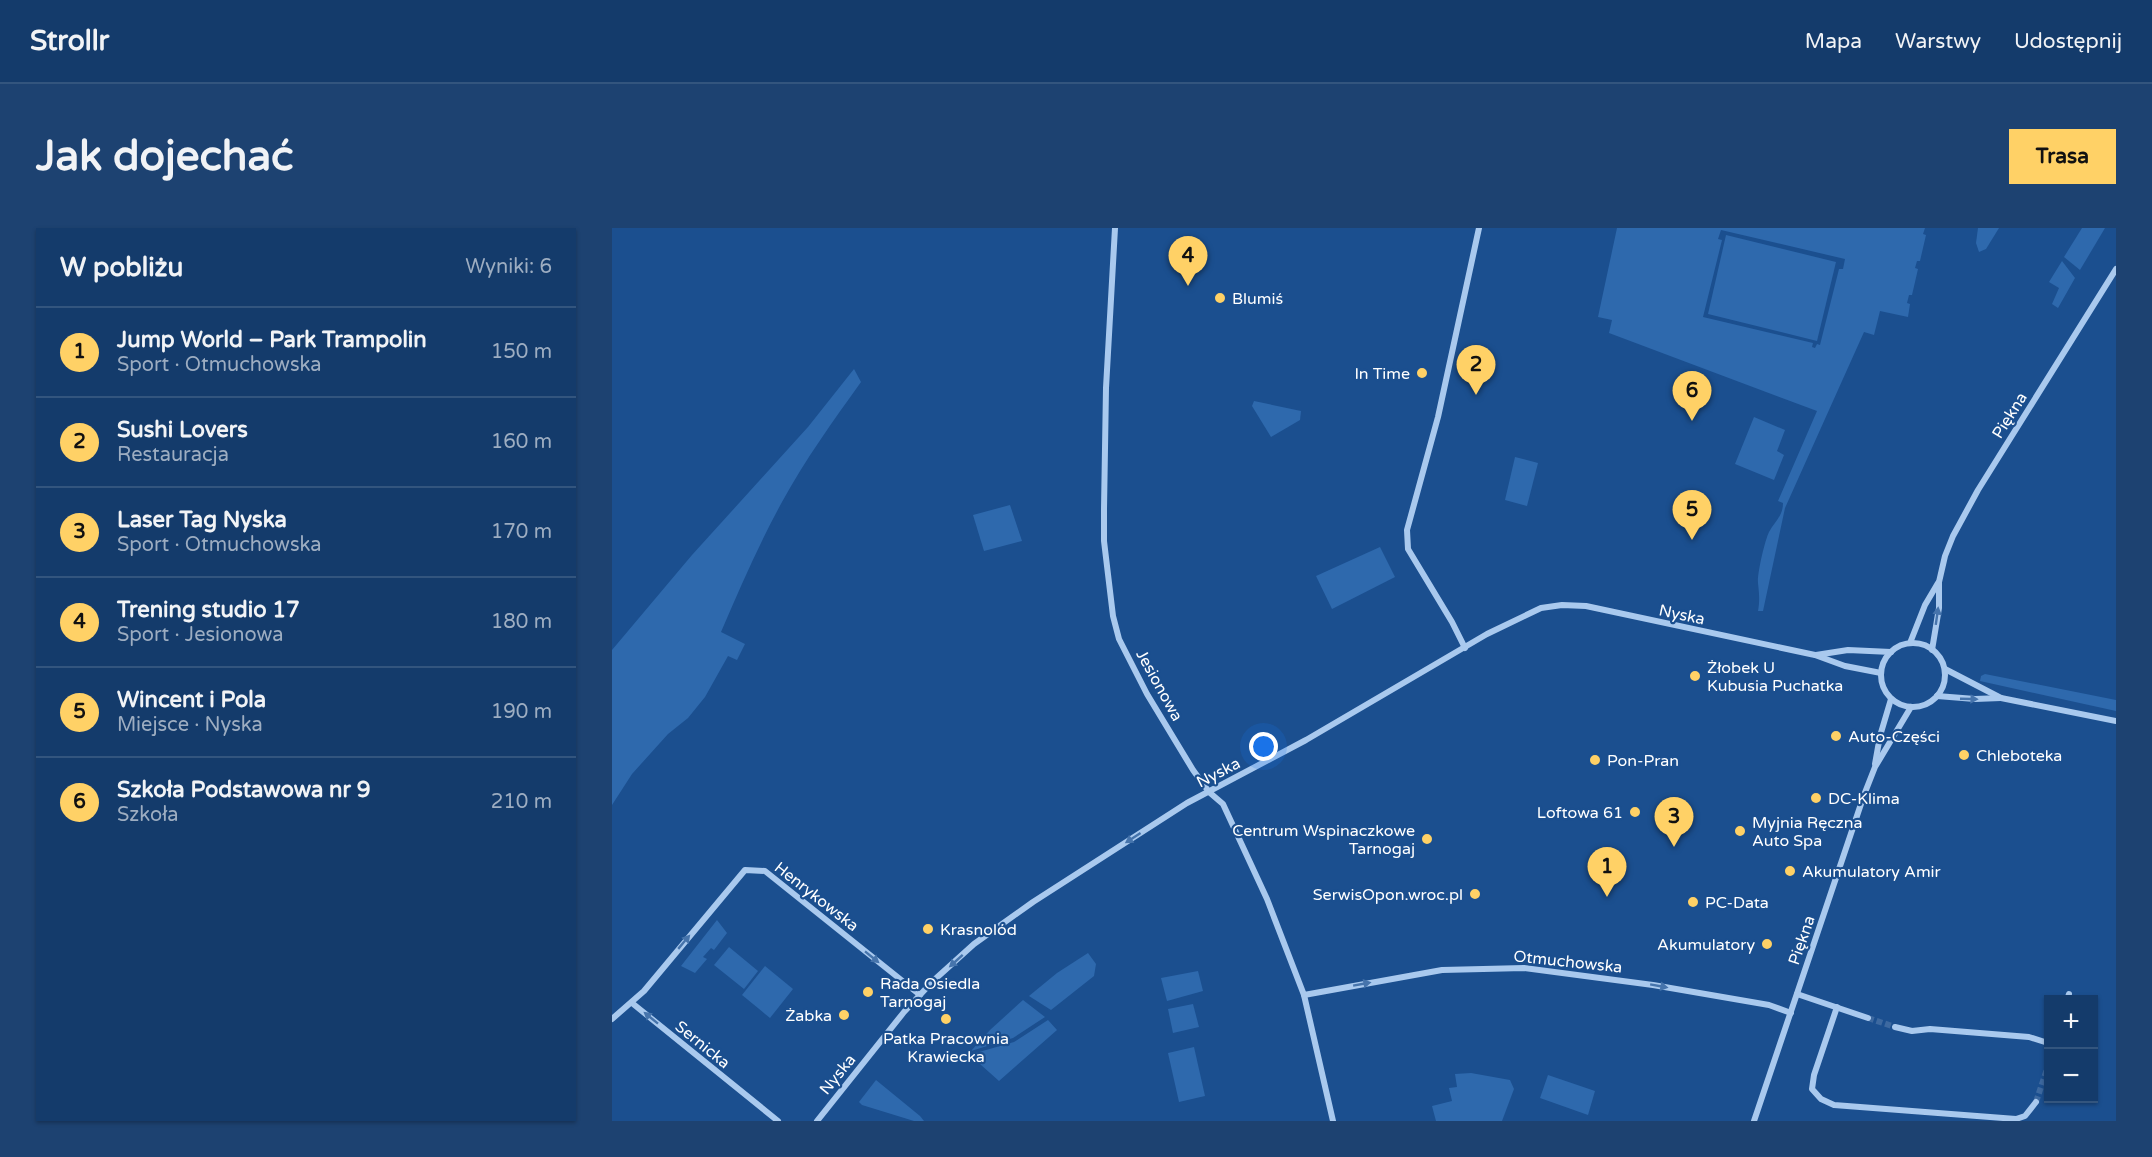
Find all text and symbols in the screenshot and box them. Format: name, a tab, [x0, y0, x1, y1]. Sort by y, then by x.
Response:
text: Strollr	[30, 24, 109, 58]
text: Mapa	[1805, 29, 1862, 54]
text: Warstwy	[1895, 29, 1981, 54]
text: Udostępnij	[2014, 29, 2122, 54]
button: Trasa	[2009, 129, 2116, 184]
text: Jak dojechać	[36, 131, 293, 182]
pin: 4	[1168, 236, 1208, 286]
text: W pobliżu	[60, 252, 183, 283]
text: Wyniki: 6	[465, 255, 552, 279]
place label: Blumiś	[1232, 289, 1283, 309]
marker: Blumiś	[1213, 291, 1227, 305]
text: Jump World – Park Trampolin	[117, 327, 427, 353]
text: 1	[73, 340, 86, 364]
text: 150 m	[491, 340, 552, 364]
pin: 2	[1456, 346, 1496, 395]
text: Sport · Otmuchowska	[117, 353, 321, 377]
place label: In Time	[1354, 364, 1410, 384]
marker: In Time	[1415, 366, 1429, 380]
pin: 6	[1672, 372, 1712, 421]
street label: Piękna	[1988, 389, 2032, 443]
text: Sushi Lovers	[117, 417, 248, 443]
text: 2	[73, 430, 86, 454]
text: 160 m	[491, 430, 552, 454]
text: Restauracja	[117, 443, 229, 467]
pin: 5	[1672, 490, 1712, 540]
text: Laser Tag Nyska	[117, 507, 287, 533]
text: 3	[73, 520, 86, 544]
text: 170 m	[491, 520, 552, 544]
text: Sport · Otmuchowska	[117, 533, 321, 557]
text: Trening studio 17	[117, 597, 300, 623]
street label: Nyska	[1657, 600, 1707, 630]
one-way arrow	[1933, 607, 1942, 626]
text: 4	[73, 610, 86, 634]
text: 180 m	[491, 610, 552, 634]
text: Sport · Jesionowa	[117, 623, 283, 647]
street label: Jesionowa	[1131, 646, 1187, 725]
place label: Żłobek U Kubusia Puchatka	[1707, 658, 1843, 696]
marker: Żłobek U Kubusia Puchatka	[1688, 669, 1702, 683]
text: Wincent i Pola	[117, 687, 266, 713]
one-way arrow	[1960, 694, 1979, 703]
text: 5	[73, 700, 86, 724]
text: 190 m	[491, 700, 552, 724]
text: Miejsce · Nyska	[117, 713, 263, 737]
place label: Auto-Części	[1848, 727, 1940, 747]
marker: Auto-Części	[1829, 729, 1843, 743]
your location	[1249, 732, 1278, 761]
place label: Chleboteka	[1976, 746, 2062, 766]
marker: Chleboteka	[1957, 748, 1971, 762]
place label: Pon-Pran	[1607, 751, 1679, 771]
street label: Nyska	[1193, 753, 1244, 792]
marker: Pon-Pran	[1588, 753, 1602, 767]
text: Szkoła Podstawowa nr 9	[117, 777, 370, 803]
place label: DC-Klima	[1828, 789, 1900, 809]
text: 6	[73, 790, 86, 814]
text: 210 m	[491, 790, 552, 814]
marker: DC-Klima	[1809, 791, 1823, 805]
pin: 3	[1654, 798, 1694, 847]
text: Szkoła	[117, 803, 179, 827]
place label: Loftowa 61	[1537, 803, 1623, 823]
marker: Loftowa 61	[1628, 805, 1642, 819]
place label: Myjnia Ręczna Auto Spa	[1752, 813, 1863, 851]
place label: Centrum Wspinaczkowe Tarnogaj	[1232, 821, 1415, 859]
marker: Myjnia Ręczna Auto Spa	[1733, 824, 1747, 838]
one-way arrow	[1124, 832, 1141, 843]
marker: Centrum Wspinaczkowe Tarnogaj	[1420, 832, 1434, 846]
pin: 1	[1588, 848, 1626, 897]
street label: Henrykowska	[770, 858, 863, 936]
place label: Akumulatory Amir	[1802, 862, 1942, 882]
marker: Akumulatory Amir	[1783, 864, 1797, 878]
place label: SerwisOpon.wroc.pl	[1313, 885, 1463, 905]
marker: SerwisOpon.wroc.pl	[1468, 887, 1482, 901]
place label: PC-Data	[1705, 893, 1769, 913]
marker: PC-Data	[1686, 895, 1700, 909]
street label: Piękna	[1784, 913, 1820, 968]
place label: Krasnolód	[940, 920, 1017, 940]
marker: Krasnolód	[921, 922, 935, 936]
one-way arrow	[677, 935, 690, 950]
place label: Akumulatory	[1657, 935, 1755, 955]
marker: Akumulatory	[1760, 937, 1774, 951]
street label: Otmuchowska	[1513, 946, 1623, 978]
one-way arrow	[864, 950, 880, 963]
one-way arrow	[948, 954, 963, 968]
place label: Rada Osiedla Tarnogaj	[880, 974, 980, 1012]
one-way arrow	[1352, 979, 1371, 988]
one-way arrow	[1650, 981, 1669, 990]
marker: Rada Osiedla Tarnogaj	[861, 985, 875, 999]
map controls	[2044, 995, 2098, 1103]
button: +	[2044, 995, 2098, 1049]
place label: Żabka	[785, 1006, 832, 1026]
marker: Żabka	[837, 1008, 851, 1022]
marker: Patka Pracownia Krawiecka	[939, 1012, 953, 1026]
one-way arrow	[643, 1013, 658, 1025]
street label: Sernicka	[671, 1017, 734, 1073]
place label: Patka Pracownia Krawiecka	[883, 1029, 1009, 1067]
button: −	[2044, 1049, 2098, 1103]
street label: Nyska	[815, 1050, 860, 1099]

